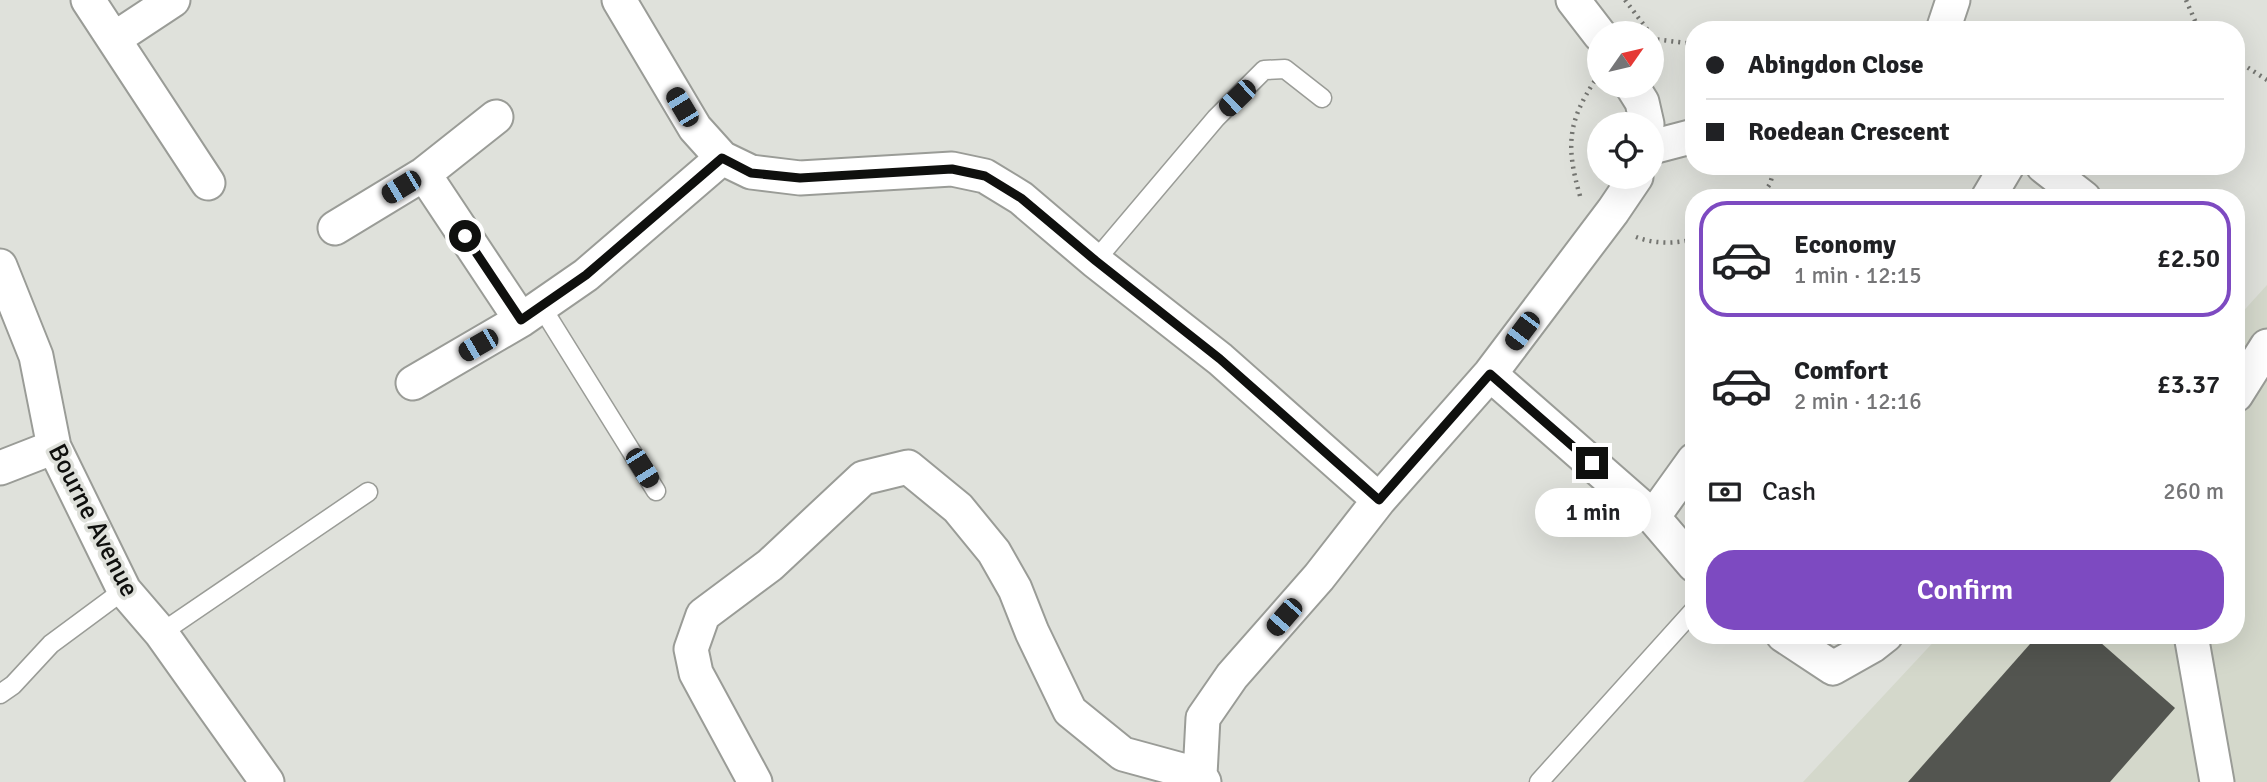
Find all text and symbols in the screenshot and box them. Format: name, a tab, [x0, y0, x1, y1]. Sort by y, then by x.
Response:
north arrow	[1587, 21, 1664, 98]
map controls	[1587, 21, 1664, 189]
text: Abingdon Close	[1748, 49, 1924, 81]
car	[1215, 76, 1260, 120]
car	[663, 84, 702, 130]
button: locate	[1587, 112, 1664, 189]
text: Roedean Crescent	[1748, 116, 1950, 148]
car	[378, 167, 425, 207]
route start	[449, 220, 481, 252]
icon: car	[1710, 228, 1773, 291]
text: Economy	[1794, 229, 1896, 261]
text: £2.50	[2157, 243, 2220, 275]
text: 1 min · 12:15	[1794, 261, 1922, 290]
car	[1501, 308, 1544, 354]
car	[455, 325, 502, 365]
icon: car	[1710, 354, 1773, 417]
text: Comfort	[1794, 355, 1888, 387]
text: £3.37	[2157, 369, 2220, 401]
text: 2 min · 12:16	[1794, 387, 1922, 416]
street label: Bourne Avenue	[41, 439, 145, 602]
car	[622, 445, 663, 491]
route end	[1576, 447, 1608, 479]
icon: cash	[1706, 473, 1744, 511]
text: Cash	[1762, 476, 1816, 508]
text: 260 m	[2163, 477, 2224, 506]
callout: 1 min	[1534, 488, 1650, 536]
text: 1 min	[1565, 498, 1621, 527]
button: Confirm	[1706, 550, 2224, 630]
car	[1263, 594, 1306, 640]

